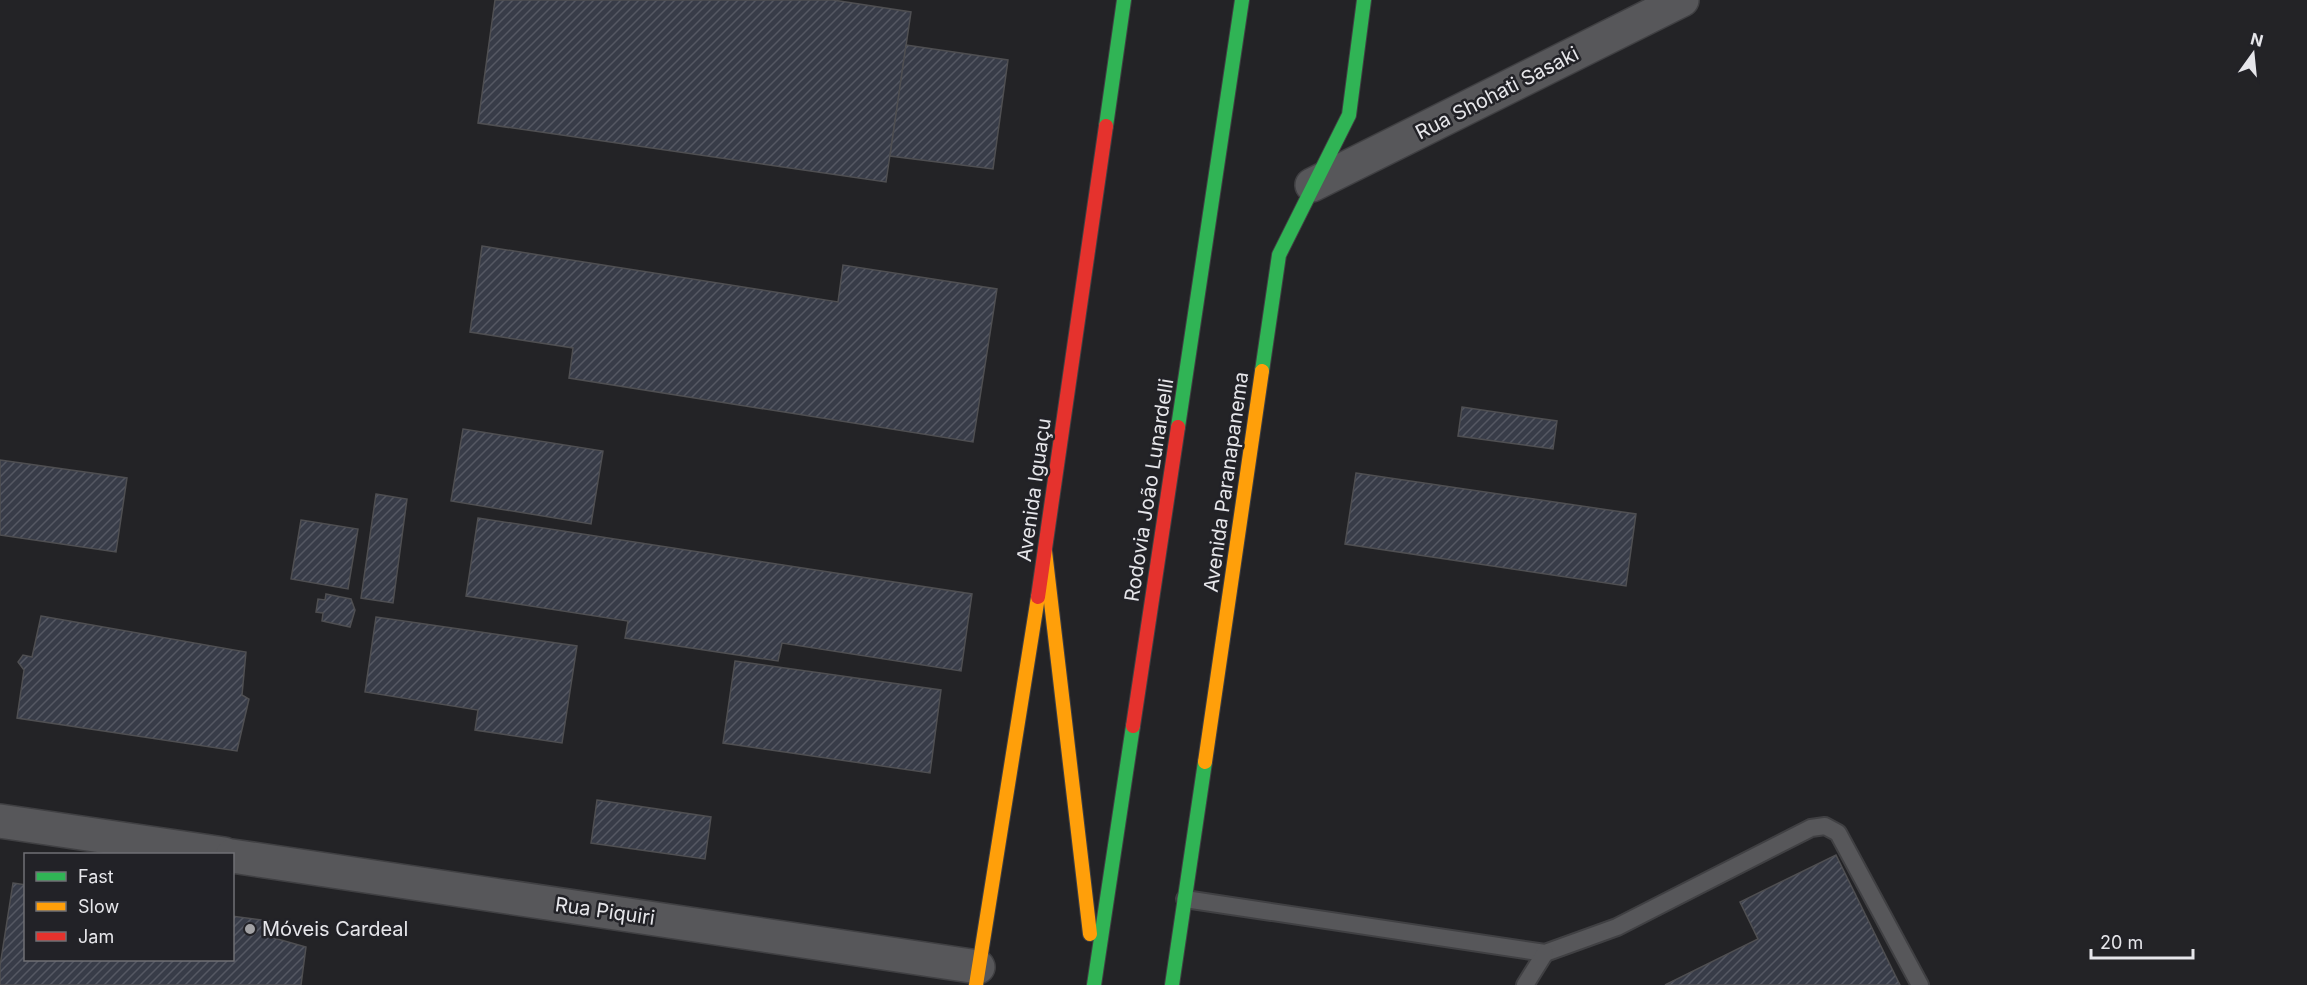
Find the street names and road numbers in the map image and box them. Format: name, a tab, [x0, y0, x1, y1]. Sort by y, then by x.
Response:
street label: Rua Shohati Sasaki	[1411, 41, 1583, 145]
street label: Avenida Paranapanema	[1199, 370, 1253, 594]
street label: Rodovia João Lunardelli	[1119, 377, 1179, 603]
street label: Avenida Iguaçu	[1012, 417, 1056, 563]
street label: Rua Piquiri	[553, 892, 657, 930]

